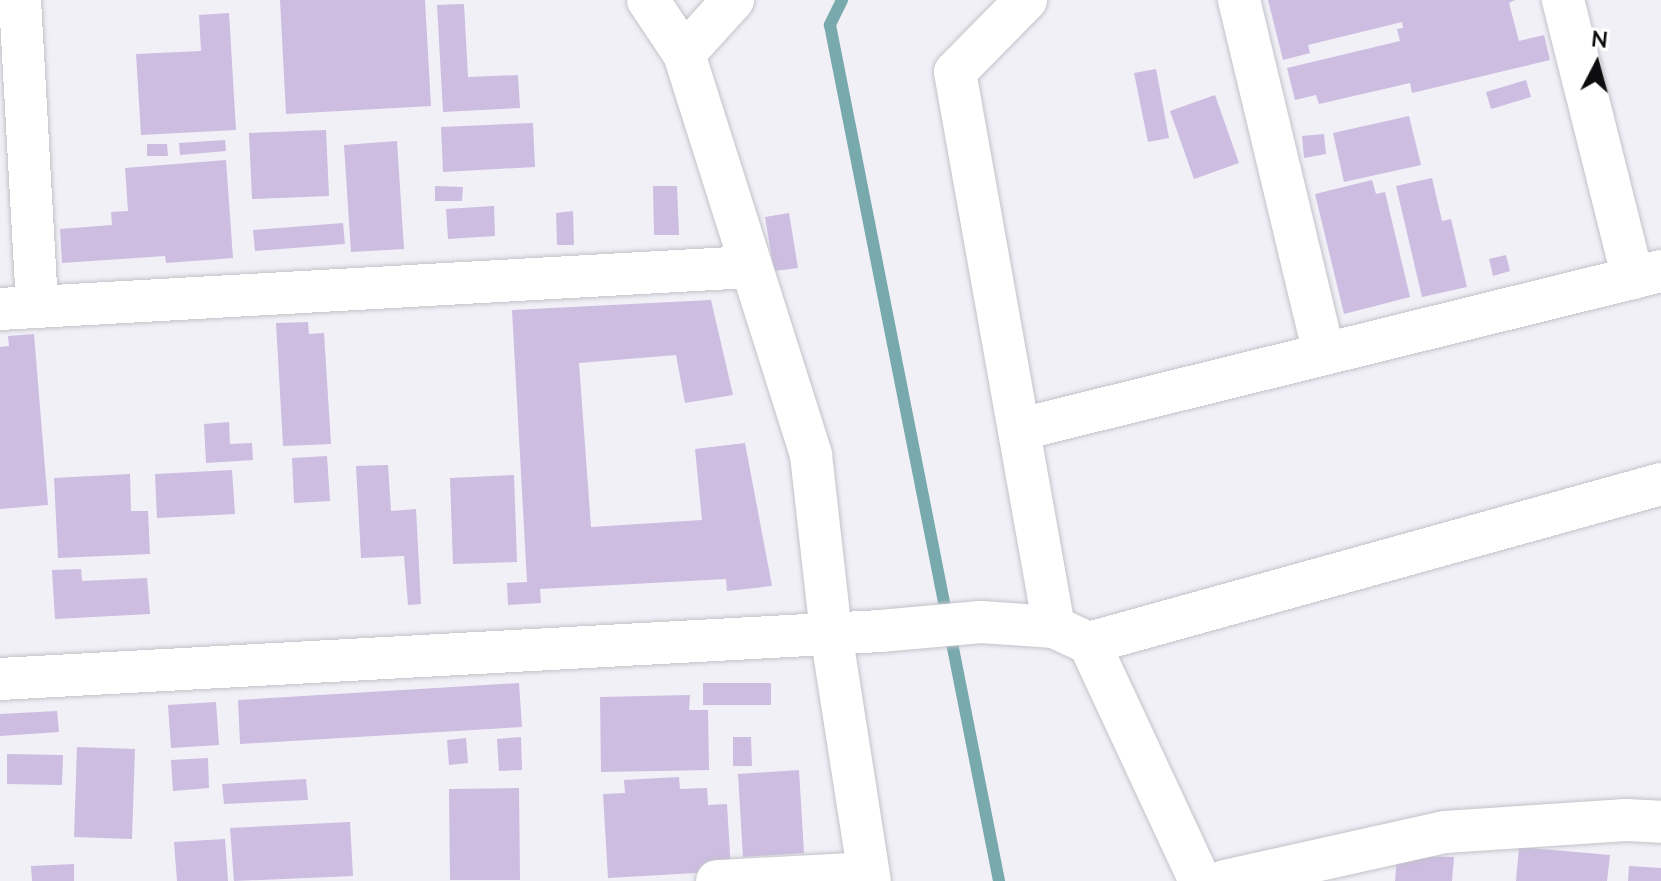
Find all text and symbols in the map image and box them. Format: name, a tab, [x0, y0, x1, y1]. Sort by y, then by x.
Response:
north arrow	[1557, 24, 1637, 104]
text: N	[1590, 24, 1609, 56]

